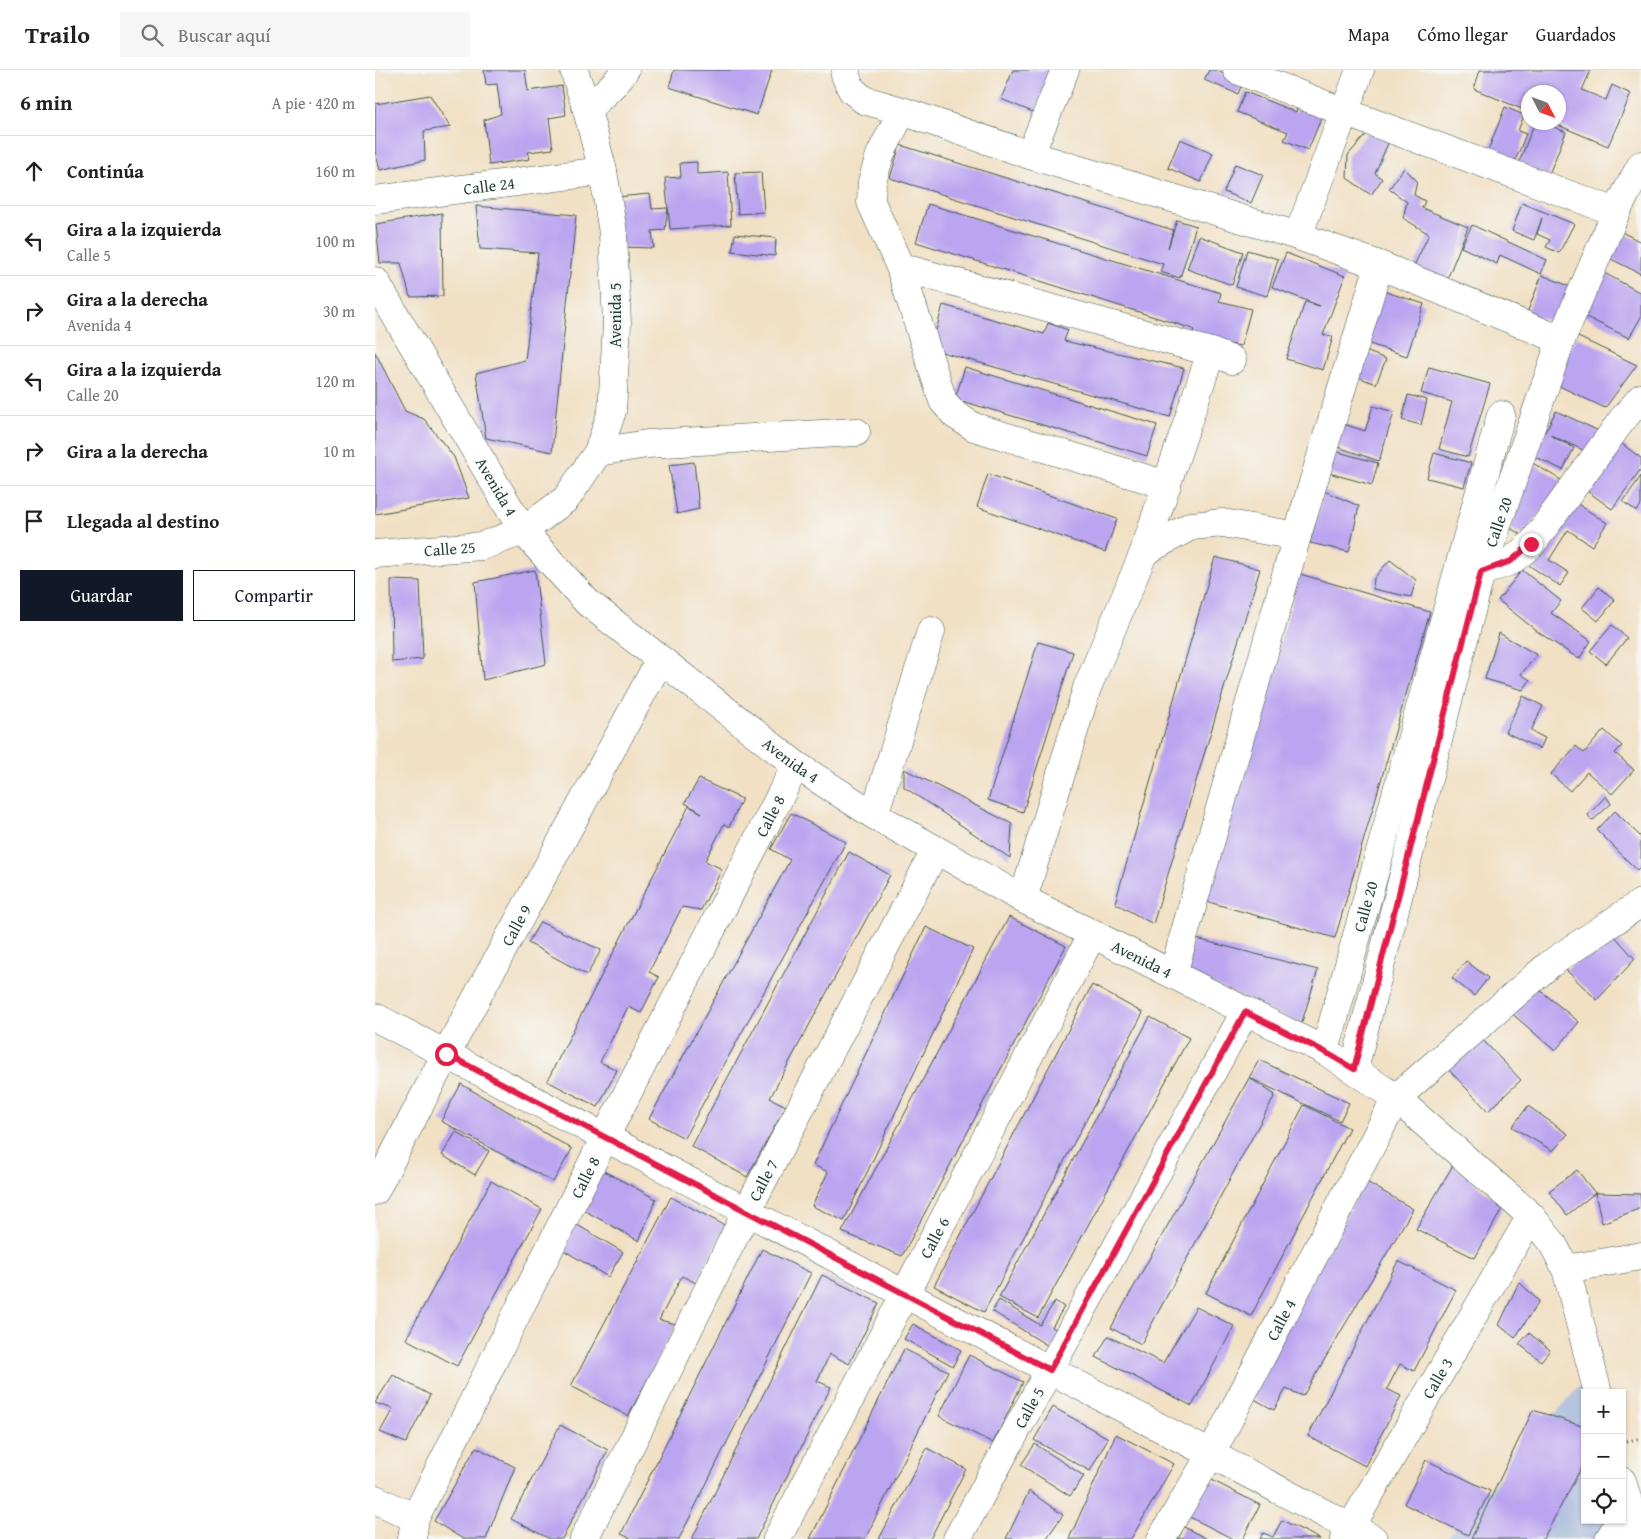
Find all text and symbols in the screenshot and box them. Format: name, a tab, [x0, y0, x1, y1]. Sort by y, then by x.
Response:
search box	[120, 12, 470, 57]
text: Trailo	[25, 17, 90, 52]
icon: search	[138, 21, 166, 49]
text: Buscar aquí	[178, 21, 271, 49]
text: Mapa	[1348, 21, 1390, 48]
text: Cómo llegar	[1418, 21, 1508, 48]
text: Guardados	[1536, 21, 1616, 48]
north arrow	[1521, 85, 1566, 130]
text: 6 min	[20, 87, 72, 118]
text: A pie · 420 m	[272, 91, 355, 115]
icon: ahead	[20, 157, 48, 185]
text: Continúa	[67, 157, 144, 185]
text: 160 m	[315, 159, 355, 183]
street label: Calle 24	[462, 170, 517, 201]
text: Gira a la izquierda	[67, 215, 222, 243]
icon: left	[20, 227, 48, 255]
text: 100 m	[315, 229, 355, 253]
text: Calle 5	[67, 243, 111, 267]
street label: Avenida 5	[603, 283, 627, 347]
text: Gira a la derecha	[67, 285, 208, 313]
icon: right	[20, 297, 48, 325]
text: 30 m	[323, 299, 355, 323]
text: Avenida 4	[67, 313, 132, 337]
text: Gira a la izquierda	[67, 355, 222, 383]
icon: left	[20, 367, 48, 395]
text: 120 m	[315, 369, 355, 393]
text: Calle 20	[67, 383, 119, 407]
icon: right	[20, 437, 48, 465]
text: Gira a la derecha	[67, 437, 208, 465]
text: 10 m	[323, 439, 355, 463]
street label: Avenida 4	[470, 453, 524, 521]
street label: Calle 20	[1479, 493, 1518, 550]
icon: arrive	[20, 507, 48, 535]
text: Llegada al destino	[67, 507, 219, 535]
route end	[1520, 533, 1543, 556]
street label: Calle 25	[423, 535, 476, 562]
button: Guardar	[20, 570, 183, 621]
button: Compartir	[193, 570, 355, 621]
street label: Avenida 4	[757, 731, 824, 789]
street label: Calle 8	[749, 790, 791, 841]
street label: Calle 20	[1347, 878, 1384, 935]
street label: Calle 9	[495, 900, 537, 950]
street label: Avenida 4	[1108, 934, 1177, 984]
route start	[435, 1043, 458, 1066]
street label: Calle 8	[564, 1152, 606, 1202]
street label: Calle 7	[742, 1155, 784, 1205]
street label: Calle 6	[913, 1212, 955, 1263]
street label: Calle 4	[1260, 1294, 1302, 1345]
street label: Calle 3	[1416, 1353, 1459, 1403]
street label: Calle 5	[1008, 1382, 1050, 1432]
map controls	[1581, 1389, 1626, 1524]
button: +	[1581, 1389, 1626, 1434]
button: −	[1581, 1434, 1626, 1479]
button: locate	[1581, 1479, 1626, 1524]

